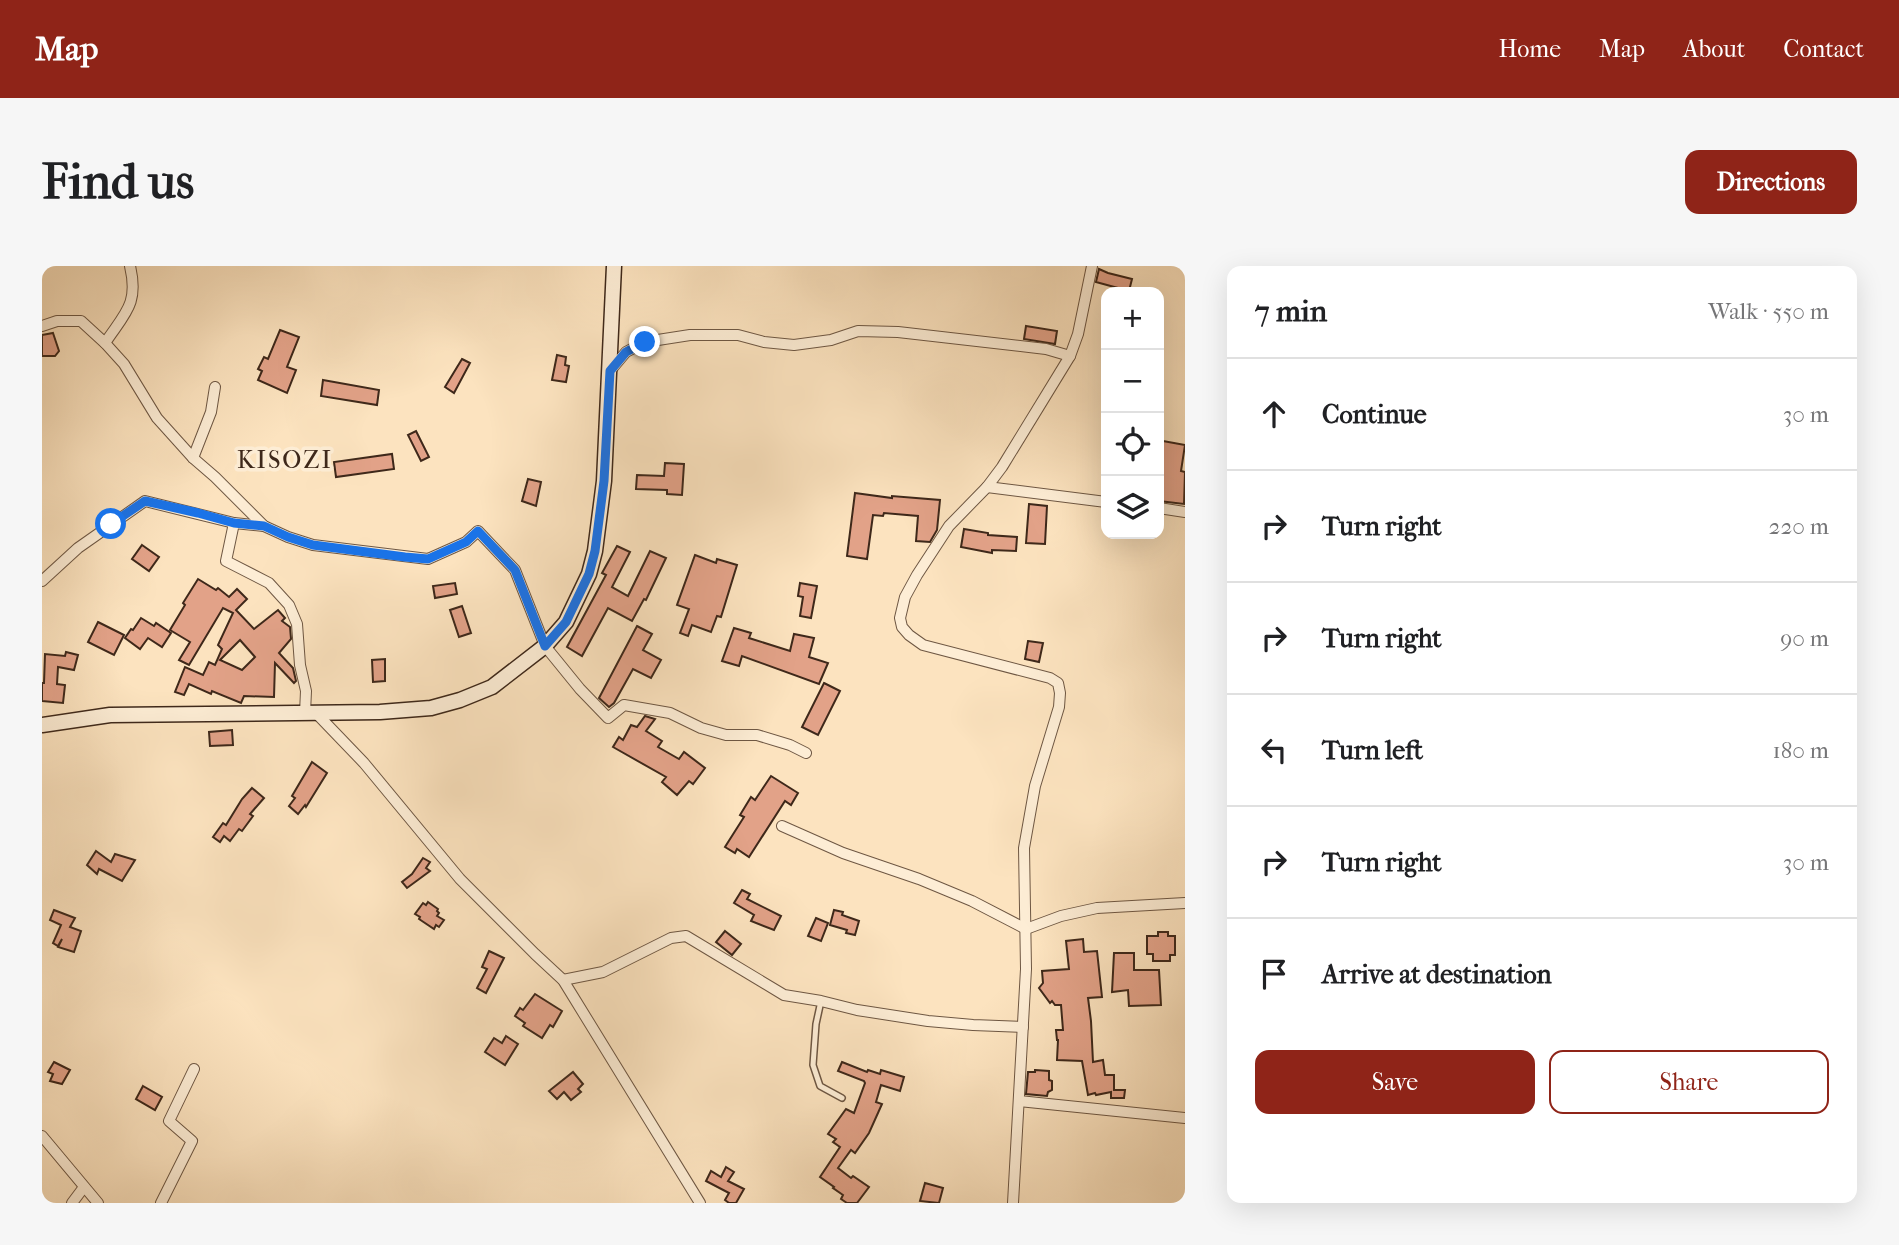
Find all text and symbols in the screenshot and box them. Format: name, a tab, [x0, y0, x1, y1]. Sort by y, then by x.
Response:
text: Map	[35, 30, 98, 69]
text: Home	[1499, 35, 1561, 63]
text: Map	[1599, 35, 1645, 63]
text: About	[1683, 35, 1745, 63]
text: Contact	[1783, 35, 1864, 63]
button: Directions	[1685, 150, 1857, 214]
text: Find us	[42, 153, 194, 211]
map controls	[1101, 287, 1164, 539]
button: +	[1101, 287, 1164, 350]
text: 7 min	[1255, 294, 1327, 329]
text: Walk · 550 m	[1708, 298, 1829, 325]
route end	[629, 326, 660, 357]
button: −	[1101, 350, 1164, 413]
icon: ahead	[1255, 395, 1293, 433]
text: Continue	[1322, 399, 1427, 430]
text: 30 m	[1783, 401, 1829, 428]
button: locate	[1101, 413, 1164, 476]
district label: KISOZI	[237, 446, 333, 474]
button: layers	[1101, 476, 1164, 539]
icon: right	[1255, 507, 1293, 545]
route start	[95, 508, 126, 539]
text: Turn right	[1322, 511, 1442, 542]
text: 220 m	[1769, 513, 1829, 540]
icon: right	[1255, 619, 1293, 657]
text: Turn right	[1322, 623, 1442, 654]
text: 90 m	[1780, 625, 1829, 652]
icon: left	[1255, 731, 1293, 769]
text: Turn left	[1322, 735, 1423, 766]
text: 180 m	[1772, 737, 1829, 764]
icon: right	[1255, 843, 1293, 881]
text: Turn right	[1322, 847, 1442, 878]
text: 30 m	[1783, 849, 1829, 876]
icon: arrive	[1255, 955, 1293, 993]
text: Arrive at destination	[1322, 959, 1552, 990]
button: Save	[1255, 1050, 1535, 1114]
button: Share	[1549, 1050, 1829, 1114]

